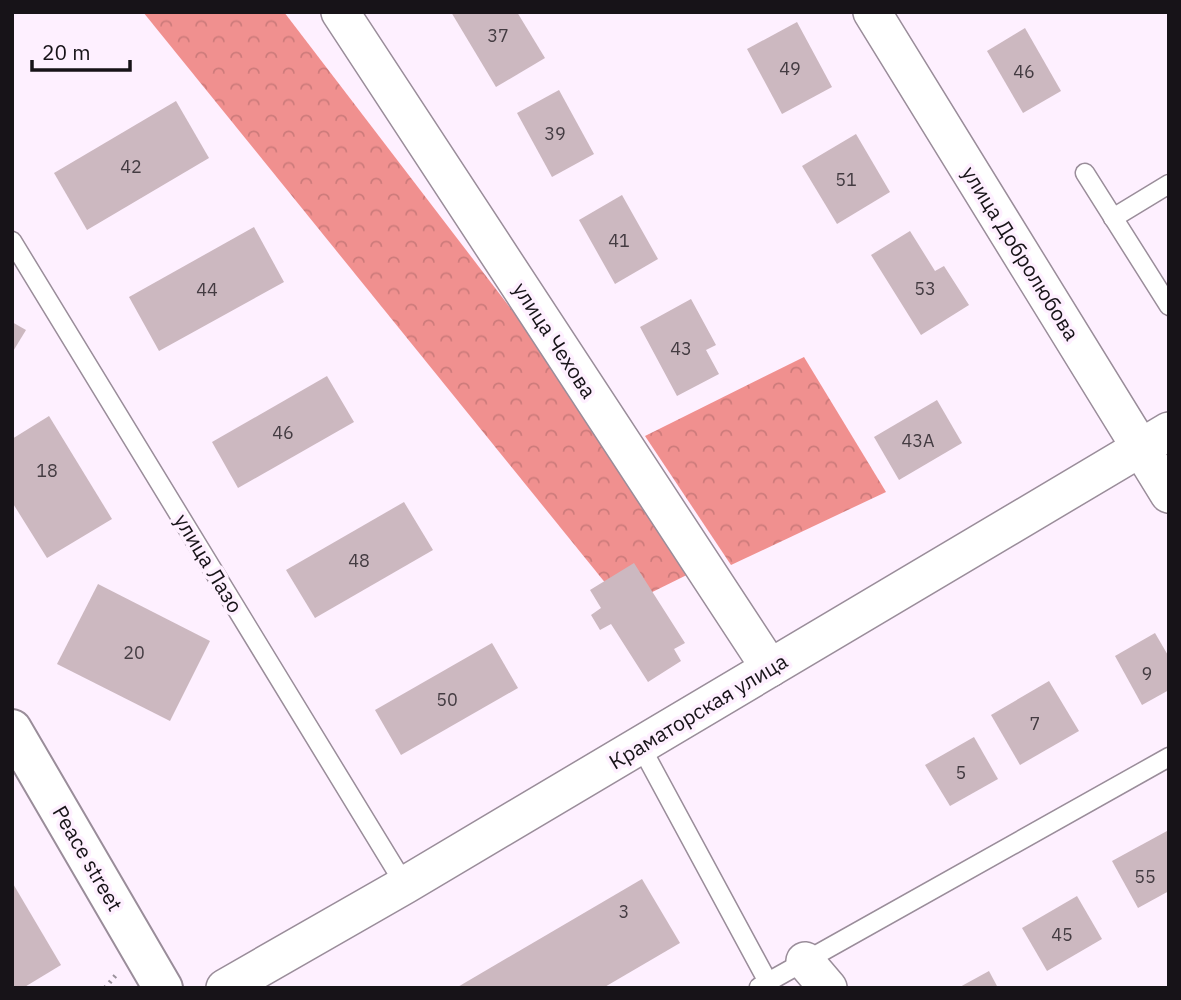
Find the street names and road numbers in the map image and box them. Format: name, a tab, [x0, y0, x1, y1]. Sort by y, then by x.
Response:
street label: улица Добролюбова	[956, 161, 1086, 345]
street label: улица Чехова	[507, 277, 603, 403]
street label: улица Лазо	[168, 508, 250, 618]
street label: Краматорская улица	[603, 647, 793, 775]
street label: Peace street	[47, 800, 129, 916]

